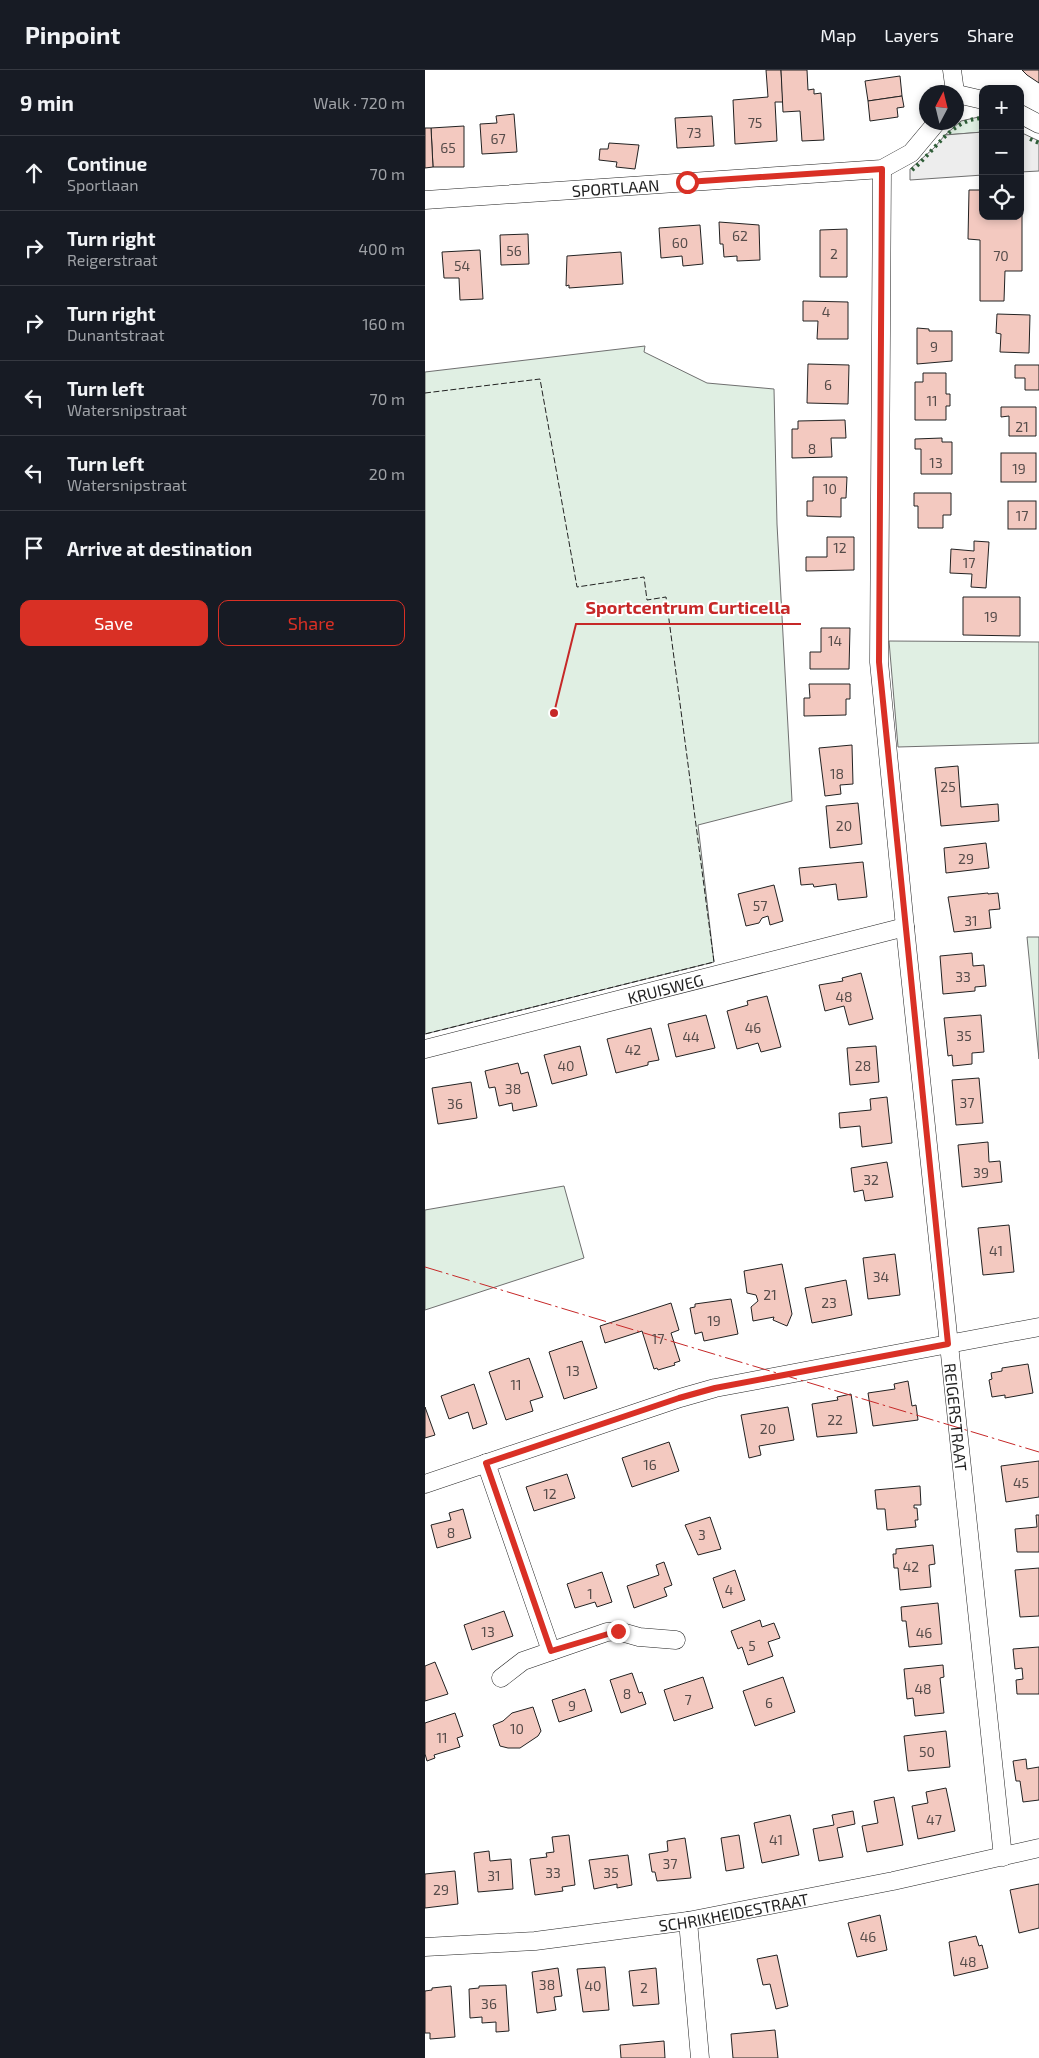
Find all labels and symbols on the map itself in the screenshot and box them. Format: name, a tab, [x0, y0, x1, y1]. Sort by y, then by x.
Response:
north arrow	[919, 85, 964, 130]
house number: 75	[748, 114, 762, 131]
house number: 73	[687, 124, 701, 141]
house number: 67	[490, 130, 506, 147]
house number: 65	[440, 139, 456, 156]
route start	[676, 171, 699, 194]
street label: SPORTLAAN	[571, 175, 660, 200]
house number: 62	[732, 227, 748, 244]
house number: 60	[672, 234, 688, 251]
house number: 56	[506, 242, 522, 259]
house number: 2	[830, 245, 838, 262]
house number: 70	[993, 247, 1009, 264]
house number: 54	[454, 257, 470, 274]
house number: 4	[822, 303, 830, 320]
house number: 9	[930, 338, 938, 355]
house number: 6	[824, 376, 832, 393]
house number: 11	[926, 392, 938, 409]
house number: 21	[1015, 418, 1029, 435]
house number: 8	[808, 440, 816, 457]
house number: 13	[929, 454, 943, 471]
house number: 19	[1012, 460, 1026, 477]
house number: 10	[823, 480, 837, 497]
house number: 17	[1016, 507, 1028, 524]
house number: 12	[833, 539, 847, 556]
house number: 17	[963, 554, 975, 571]
callout: Sportcentrum Curticella	[576, 591, 801, 624]
text: Sportcentrum Curticella	[585, 596, 791, 618]
house number: 19	[984, 608, 998, 625]
house number: 14	[828, 632, 842, 649]
house number: 18	[830, 765, 844, 782]
house number: 25	[940, 778, 956, 795]
house number: 20	[836, 817, 852, 834]
house number: 29	[958, 850, 974, 867]
house number: 57	[753, 897, 767, 914]
house number: 31	[964, 912, 978, 929]
house number: 33	[955, 968, 971, 985]
street label: KRUISWEG	[626, 969, 705, 1007]
house number: 48	[835, 988, 853, 1005]
house number: 46	[745, 1019, 761, 1036]
house number: 35	[956, 1027, 972, 1044]
house number: 44	[682, 1028, 700, 1045]
house number: 42	[625, 1041, 641, 1058]
house number: 40	[557, 1057, 575, 1074]
house number: 28	[855, 1057, 871, 1074]
house number: 38	[505, 1080, 521, 1097]
house number: 37	[960, 1094, 974, 1111]
house number: 36	[447, 1095, 463, 1112]
house number: 39	[973, 1164, 989, 1181]
house number: 32	[863, 1171, 879, 1188]
house number: 41	[989, 1242, 1003, 1259]
house number: 34	[873, 1268, 889, 1285]
house number: 21	[763, 1286, 777, 1303]
house number: 23	[821, 1294, 837, 1311]
house number: 19	[707, 1312, 721, 1329]
house number: 17	[652, 1330, 664, 1347]
house number: 13	[566, 1362, 580, 1379]
street label: REIGERSTRAAT	[942, 1362, 972, 1472]
house number: 11	[510, 1376, 522, 1393]
house number: 22	[827, 1411, 843, 1428]
house number: 20	[760, 1420, 776, 1437]
house number: 16	[643, 1456, 657, 1473]
house number: 45	[1013, 1474, 1029, 1491]
house number: 12	[543, 1485, 557, 1502]
house number: 8	[447, 1524, 455, 1541]
house number: 3	[698, 1526, 706, 1543]
house number: 42	[903, 1558, 919, 1575]
house number: 4	[725, 1581, 733, 1598]
house number: 1	[587, 1585, 593, 1602]
route end	[607, 1620, 630, 1643]
house number: 13	[481, 1623, 495, 1640]
house number: 46	[916, 1624, 932, 1641]
house number: 5	[748, 1637, 756, 1654]
house number: 48	[914, 1680, 932, 1697]
house number: 8	[623, 1685, 631, 1702]
house number: 7	[684, 1691, 692, 1708]
house number: 6	[765, 1694, 773, 1711]
house number: 9	[568, 1697, 576, 1714]
house number: 10	[510, 1720, 524, 1737]
house number: 11	[436, 1729, 448, 1746]
house number: 50	[919, 1743, 935, 1760]
house number: 47	[926, 1811, 942, 1828]
house number: 41	[769, 1831, 783, 1848]
house number: 37	[663, 1855, 677, 1872]
house number: 33	[545, 1864, 561, 1881]
house number: 35	[603, 1864, 619, 1881]
house number: 31	[487, 1867, 501, 1884]
house number: 29	[433, 1881, 449, 1898]
street label: SCHRIKHEIDESTRAAT	[657, 1888, 810, 1934]
house number: 46	[860, 1928, 876, 1945]
house number: 48	[959, 1953, 977, 1970]
house number: 38	[539, 1976, 555, 1993]
house number: 40	[584, 1977, 602, 1994]
house number: 2	[640, 1979, 648, 1996]
house number: 36	[481, 1995, 497, 2012]

